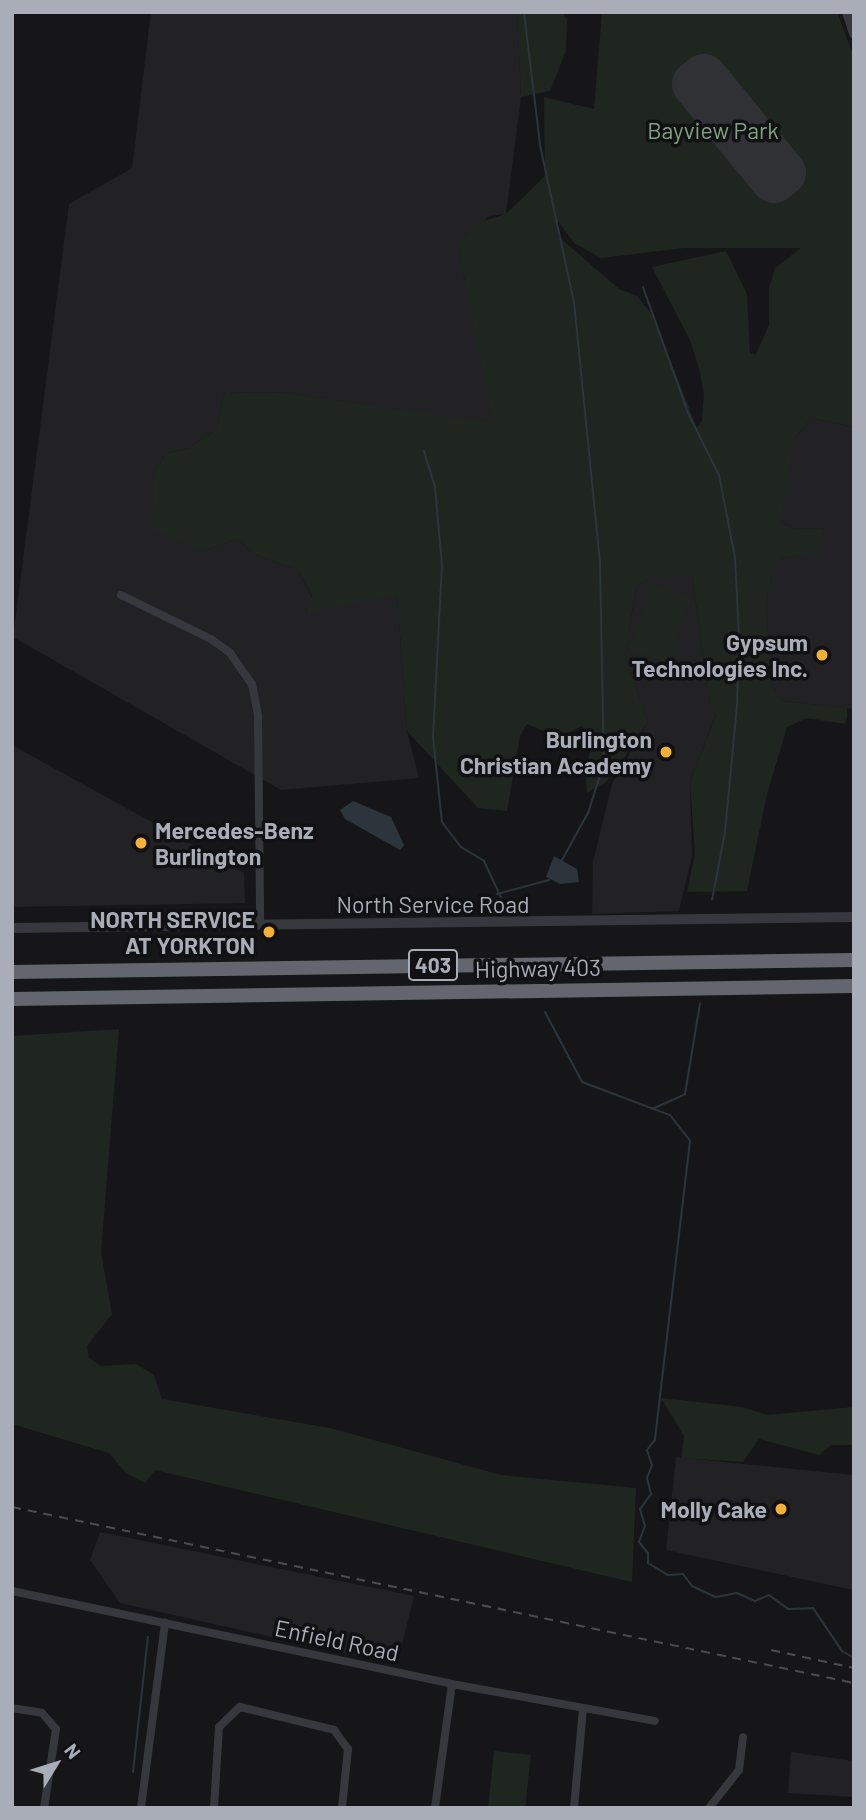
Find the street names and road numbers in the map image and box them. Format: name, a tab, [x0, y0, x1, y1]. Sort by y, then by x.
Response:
street label: North Service Road	[336, 890, 530, 918]
road number: 403	[407, 948, 459, 982]
street label: Highway 403	[475, 953, 601, 983]
street label: Enfield Road	[273, 1613, 401, 1667]

